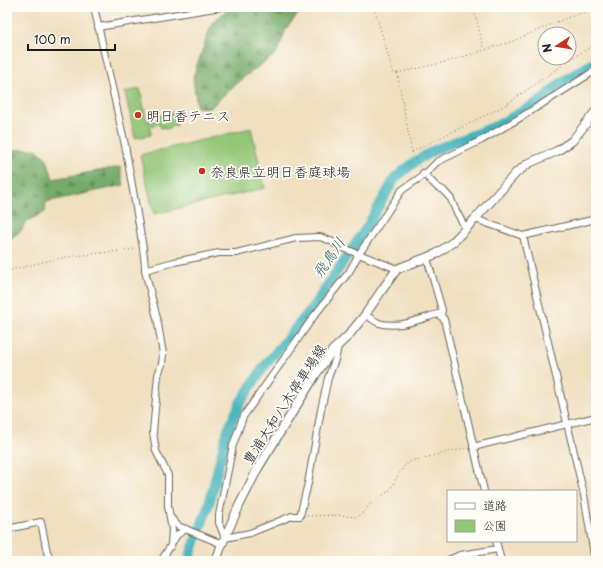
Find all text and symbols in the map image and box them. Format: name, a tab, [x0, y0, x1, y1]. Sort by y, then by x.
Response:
scale bar	[28, 26, 115, 52]
north arrow	[537, 26, 577, 66]
text: 100 m	[34, 30, 71, 48]
text: N	[537, 42, 556, 54]
place label: 明日香テニス	[146, 105, 230, 126]
marker: 明日香テニス	[133, 110, 143, 120]
place label: 奈良県立明日香庭球場	[210, 161, 350, 182]
marker: 奈良県立明日香庭球場	[197, 166, 207, 176]
water label: 飛鳥川	[306, 232, 350, 282]
street label: 豊浦大和八木停車場線	[237, 340, 331, 468]
legend	[447, 490, 577, 542]
text: 道路	[483, 496, 507, 514]
text: 公園	[483, 516, 507, 534]

